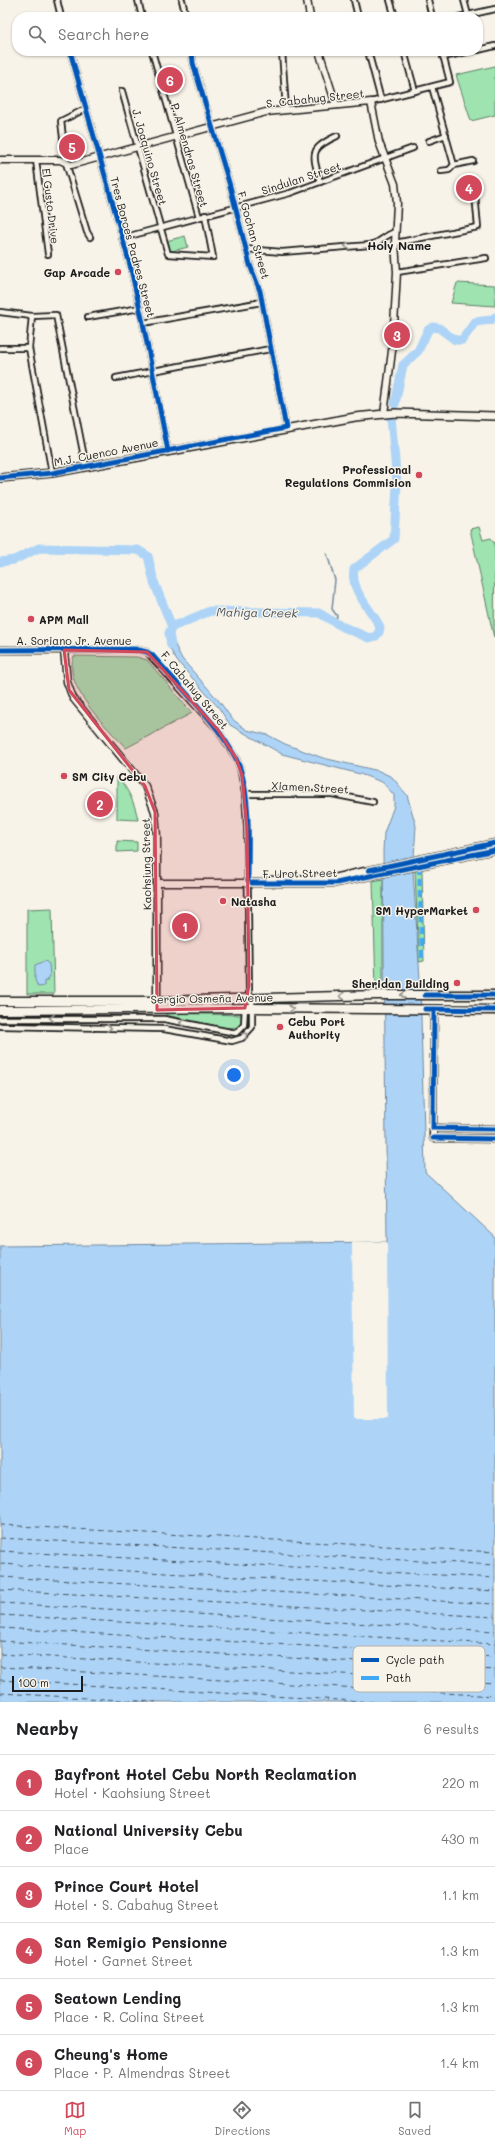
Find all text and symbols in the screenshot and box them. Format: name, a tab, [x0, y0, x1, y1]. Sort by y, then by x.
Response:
search box	[12, 12, 483, 56]
icon: search	[26, 23, 48, 45]
text: Search here	[58, 24, 149, 44]
pin: 6	[157, 65, 183, 95]
street label: S. Cabahug Street	[265, 85, 365, 111]
street label: P. Almendras Street	[168, 101, 212, 209]
street label: J. Joaquino Street	[129, 107, 171, 207]
pin: 5	[59, 132, 85, 162]
street label: Sindulan Street	[259, 158, 343, 198]
street label: El Gusto Drive	[39, 167, 63, 245]
pin: 4	[456, 173, 482, 203]
street label: Tres Borces Padres Street	[107, 175, 159, 319]
street label: F. Gochan Street	[234, 189, 274, 281]
district label: Holy Name	[367, 237, 431, 253]
one-way arrow	[344, 241, 350, 250]
place label: Gap Arcade	[44, 265, 110, 280]
marker: Gap Arcade	[113, 267, 123, 277]
pin: 3	[384, 320, 410, 350]
street label: M.J. Cuenco Avenue	[52, 434, 160, 469]
place label: Professional Regulations Commision	[285, 462, 411, 490]
marker: Professional Regulations Commision	[414, 470, 424, 480]
water label: Mahiga Creek	[216, 603, 299, 621]
place label: APM Mall	[39, 612, 89, 627]
marker: APM Mall	[26, 614, 36, 624]
street label: A. Soriano Jr. Avenue	[16, 633, 132, 648]
street label: F. Cabahug Street	[158, 648, 232, 732]
place label: SM City Cebu	[72, 769, 146, 784]
marker: SM City Cebu	[59, 771, 69, 781]
street label: Xiamen Street	[271, 777, 349, 797]
pin: 2	[87, 789, 113, 819]
street label: Kaohsiung Street	[138, 818, 154, 910]
street label: F. Urot Street	[263, 865, 338, 881]
place label: Natasha	[231, 894, 277, 909]
marker: Natasha	[218, 896, 228, 906]
place label: SM HyperMarket	[375, 903, 468, 918]
marker: SM HyperMarket	[471, 905, 481, 915]
pin: 1	[172, 911, 198, 941]
place label: Sheridan Building	[352, 976, 449, 991]
marker: Sheridan Building	[452, 978, 462, 988]
street label: Sergio Osmeña Avenue	[151, 989, 274, 1007]
one-way arrow	[400, 991, 406, 999]
one-way arrow	[339, 992, 345, 1000]
one-way arrow	[288, 1004, 294, 1013]
one-way arrow	[49, 1014, 55, 1022]
place label: Cebu Port Authority	[288, 1014, 345, 1042]
one-way arrow	[179, 1019, 185, 1027]
marker: Cebu Port Authority	[275, 1022, 285, 1032]
one-way arrow	[106, 1024, 112, 1032]
one-way arrow	[240, 1032, 247, 1039]
your location	[224, 1065, 244, 1085]
legend	[353, 1646, 485, 1692]
text: Cycle path	[386, 1652, 444, 1667]
text: Path	[386, 1670, 411, 1685]
scale bar	[12, 1674, 83, 1693]
text: 100 m	[18, 1675, 49, 1690]
text: Nearby	[16, 1717, 78, 1739]
text: 6 results	[424, 1720, 479, 1737]
text: Bayfront Hotel Cebu North Reclamation	[54, 1764, 357, 1784]
text: 1	[26, 1774, 32, 1791]
text: 220 m	[442, 1774, 479, 1791]
text: Hotel · Kaohsiung Street	[54, 1784, 211, 1801]
text: National University Cebu	[54, 1820, 243, 1840]
text: 2	[25, 1830, 33, 1847]
text: 430 m	[441, 1830, 479, 1847]
text: Place	[54, 1840, 89, 1857]
text: Prince Court Hotel	[54, 1876, 199, 1896]
text: 3	[25, 1886, 33, 1903]
text: 1.1 km	[442, 1886, 479, 1903]
text: Hotel · S. Cabahug Street	[54, 1896, 219, 1913]
text: San Remigio Pensionne	[54, 1932, 227, 1952]
text: 4	[25, 1942, 33, 1959]
text: 1.3 km	[440, 1942, 479, 1959]
text: Hotel · Garnet Street	[54, 1952, 193, 1969]
text: Seatown Lending	[54, 1988, 181, 2008]
text: 5	[25, 1998, 33, 2015]
text: 1.3 km	[440, 1998, 479, 2015]
text: Place · R. Colina Street	[54, 2008, 204, 2025]
text: Cheung's Home	[54, 2044, 168, 2064]
text: 6	[25, 2054, 33, 2071]
text: 1.4 km	[440, 2054, 479, 2071]
text: Place · P. Almendras Street	[54, 2064, 230, 2081]
tab: Map	[64, 2099, 86, 2138]
tab: Directions	[214, 2099, 270, 2138]
tab: Saved	[398, 2099, 431, 2138]

